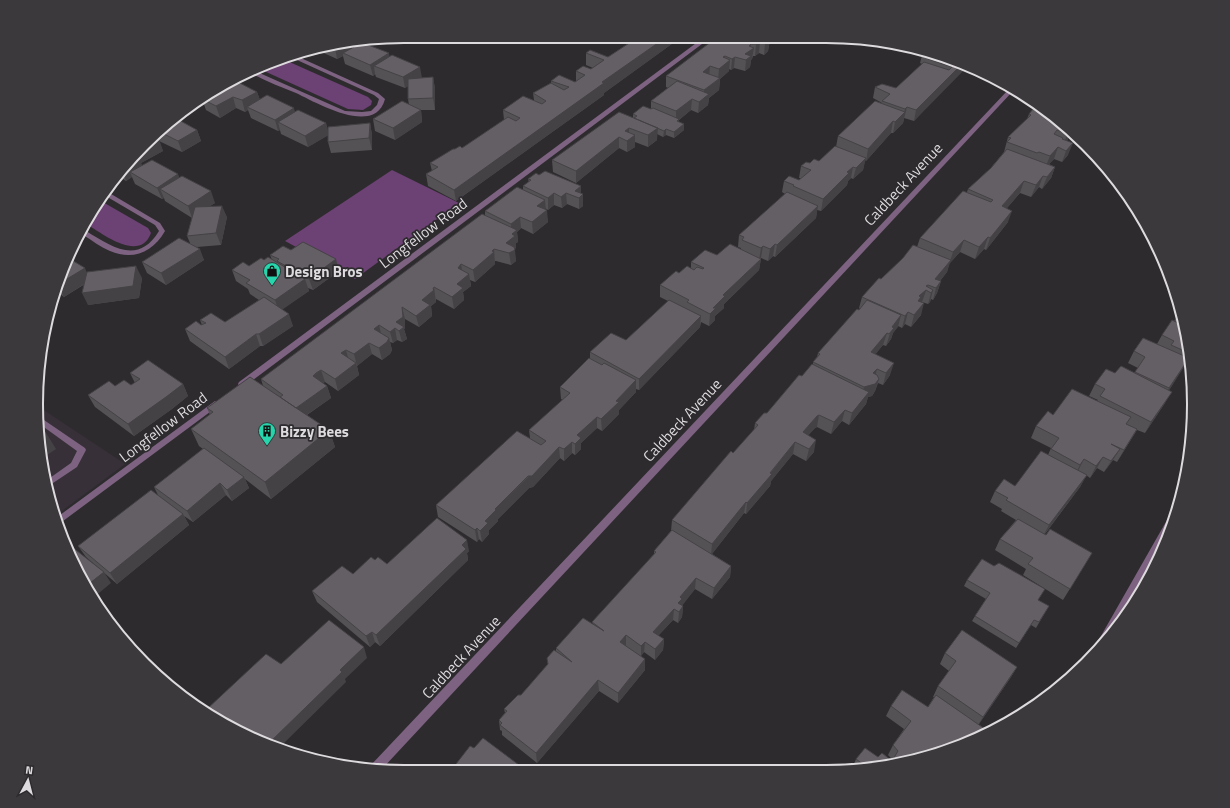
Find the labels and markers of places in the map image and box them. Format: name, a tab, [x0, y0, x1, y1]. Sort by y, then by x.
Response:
place label: Design Bros	[285, 260, 363, 283]
shop icon: Design Bros	[262, 261, 282, 286]
place label: Bizzy Bees	[280, 420, 349, 443]
building icon: Bizzy Bees	[257, 421, 277, 446]

